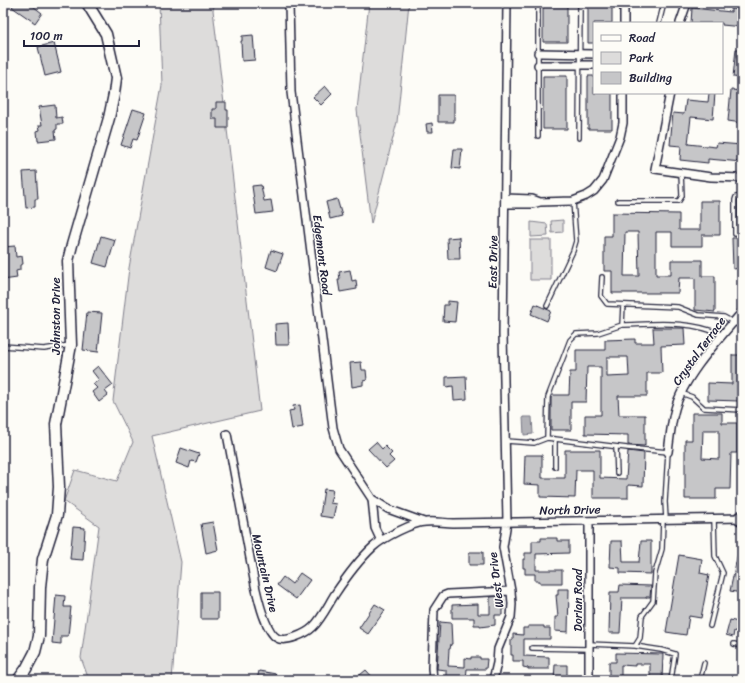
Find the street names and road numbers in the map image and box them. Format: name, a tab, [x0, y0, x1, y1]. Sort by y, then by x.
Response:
street label: Edgemont Road	[306, 213, 338, 297]
street label: East Drive	[482, 235, 504, 289]
street label: Johnston Drive	[45, 277, 67, 356]
street label: Crystal Terrace	[666, 312, 732, 390]
street label: North Drive	[539, 498, 601, 522]
street label: Mountain Drive	[245, 532, 285, 615]
street label: West Drive	[482, 551, 510, 609]
street label: Dorian Road	[567, 568, 589, 631]

